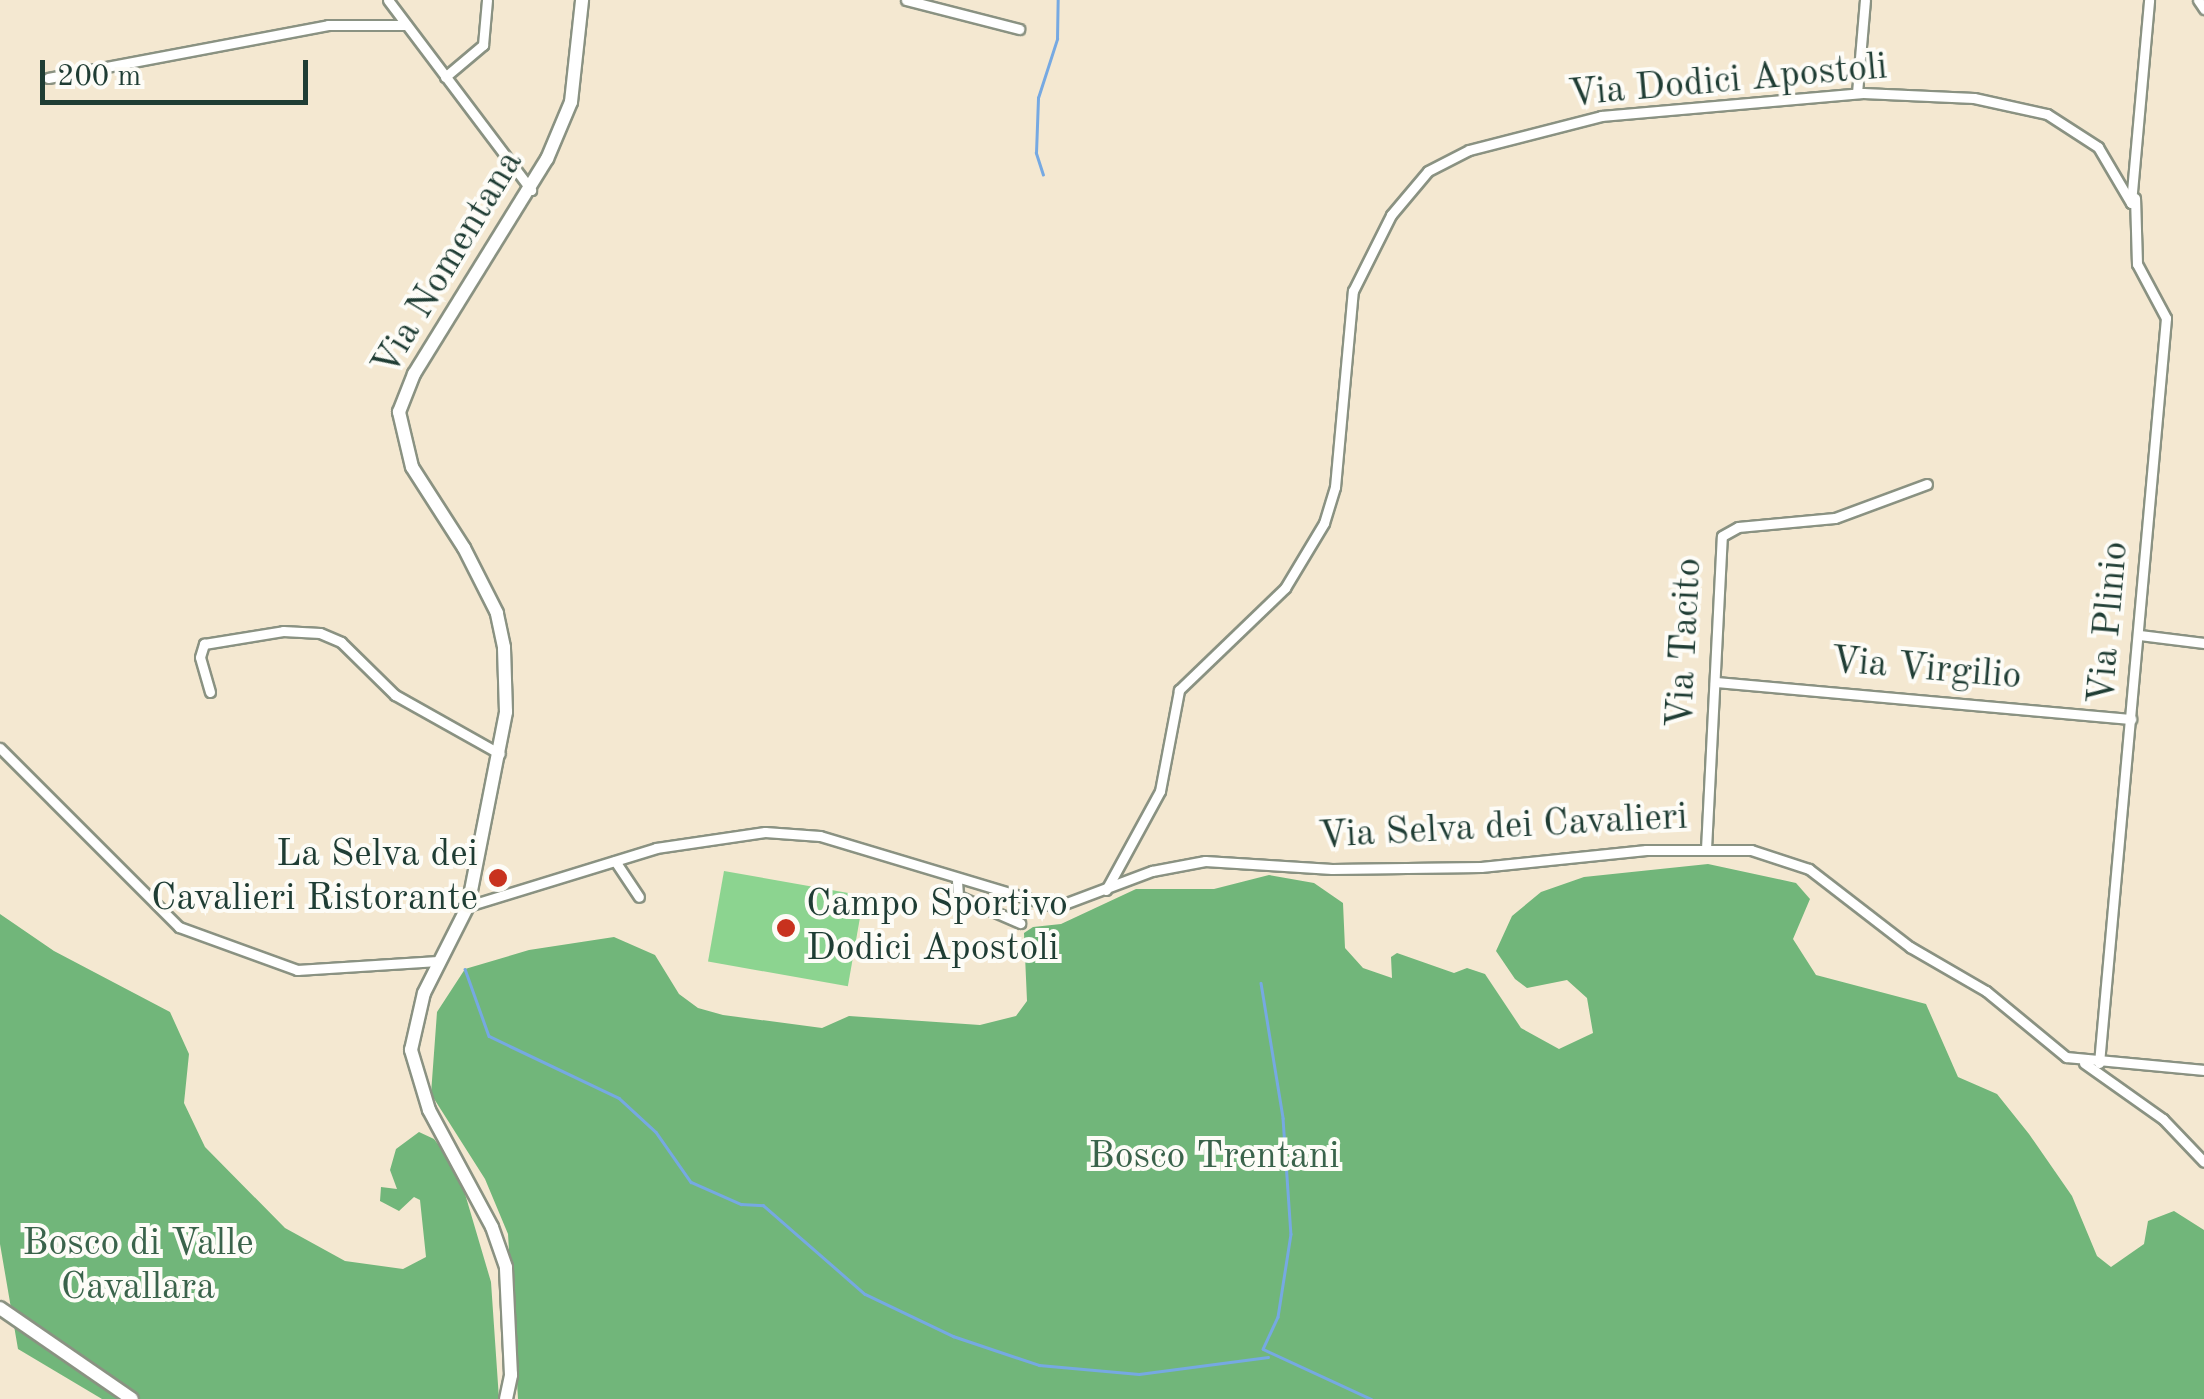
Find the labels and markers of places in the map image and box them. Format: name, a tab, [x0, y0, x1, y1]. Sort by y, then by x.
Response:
place label: La Selva dei Cavalieri Ristorante	[151, 833, 478, 922]
marker: La Selva dei Cavalieri Ristorante	[487, 867, 509, 889]
place label: Campo Sportivo Dodici Apostoli	[806, 883, 1068, 972]
marker: Campo Sportivo Dodici Apostoli	[775, 917, 797, 939]

